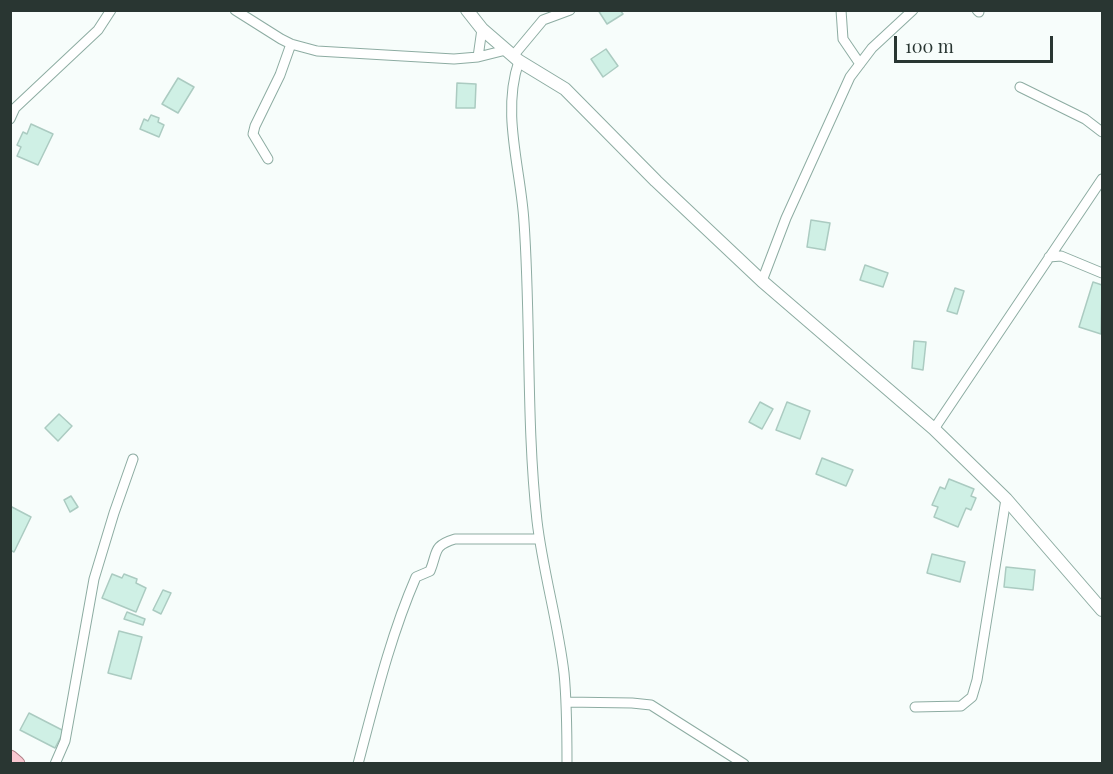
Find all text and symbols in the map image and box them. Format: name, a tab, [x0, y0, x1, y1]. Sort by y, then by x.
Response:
scale bar	[897, 24, 1056, 62]
text: 100 m	[905, 34, 954, 58]

